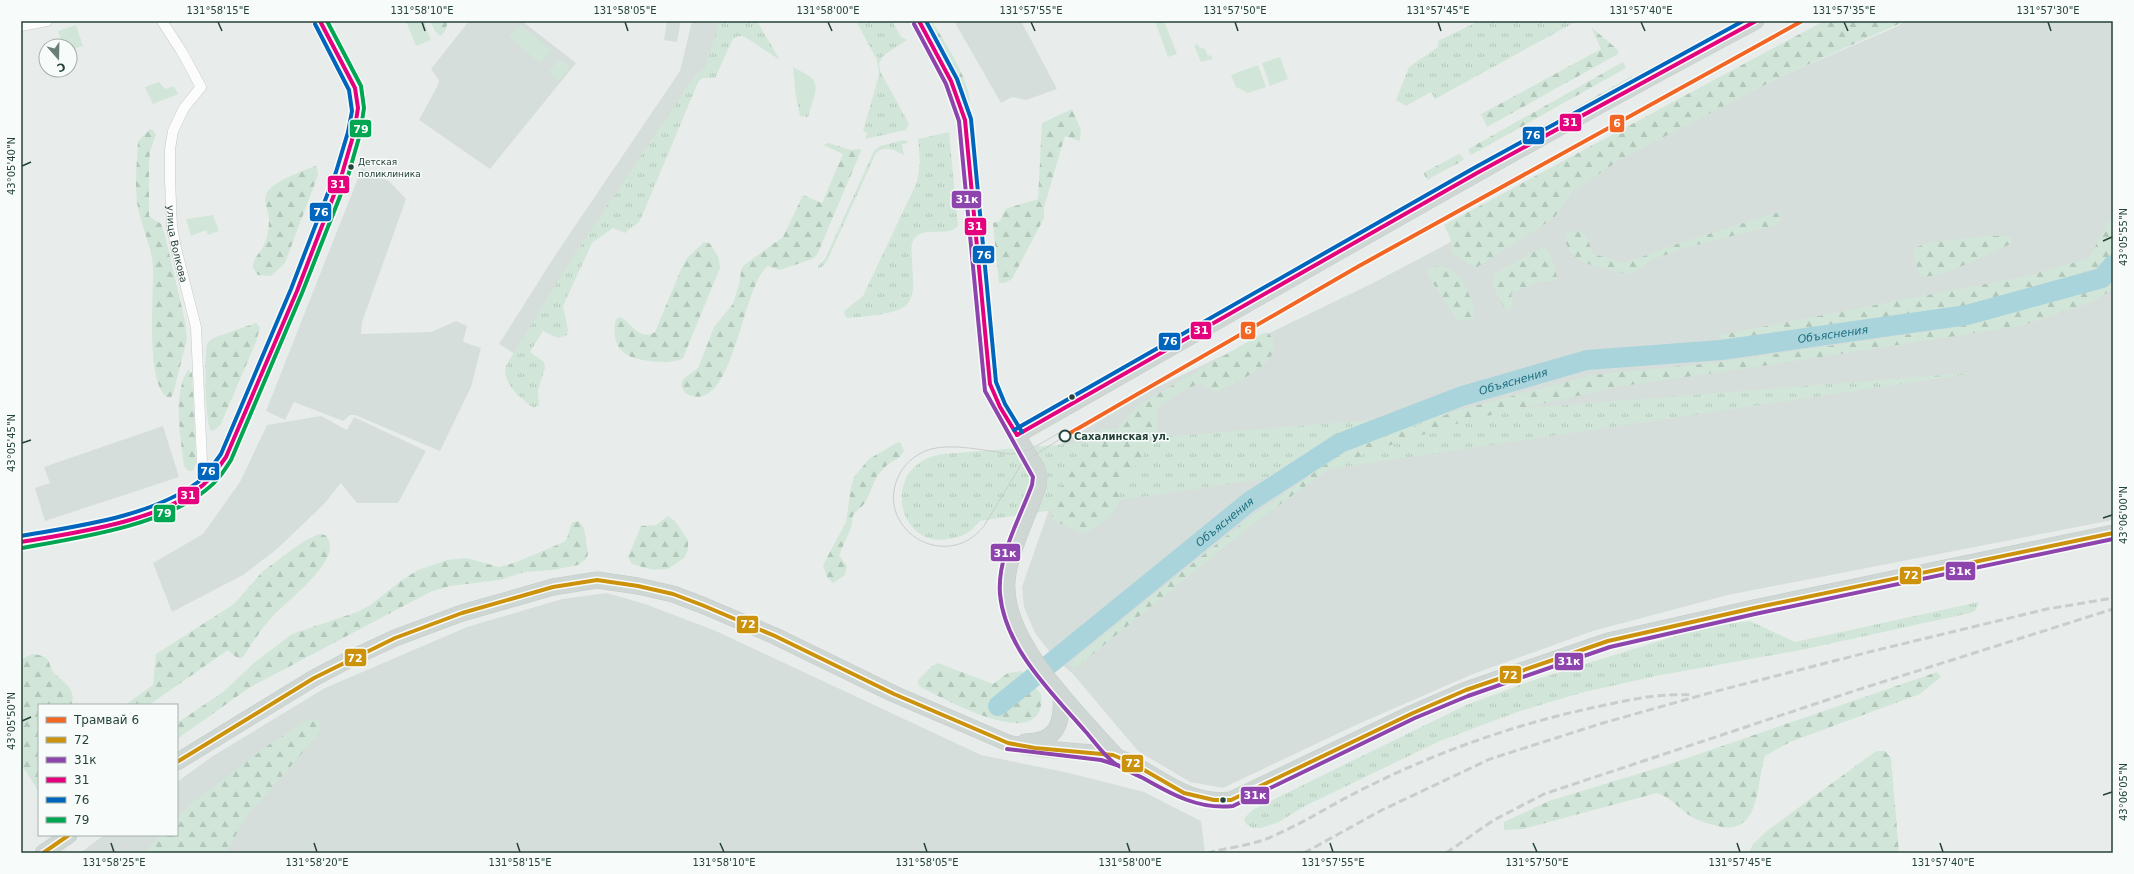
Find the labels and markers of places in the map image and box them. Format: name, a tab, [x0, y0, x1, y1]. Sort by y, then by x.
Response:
place label: Детская поликлиника	[358, 157, 421, 179]
marker: Детская поликлиника	[346, 162, 356, 172]
unlabelled marker	[1067, 392, 1077, 402]
marker: Сахалинская ул.	[1058, 429, 1072, 443]
place label: Сахалинская ул.	[1074, 431, 1170, 442]
unlabelled marker	[1218, 795, 1228, 805]

